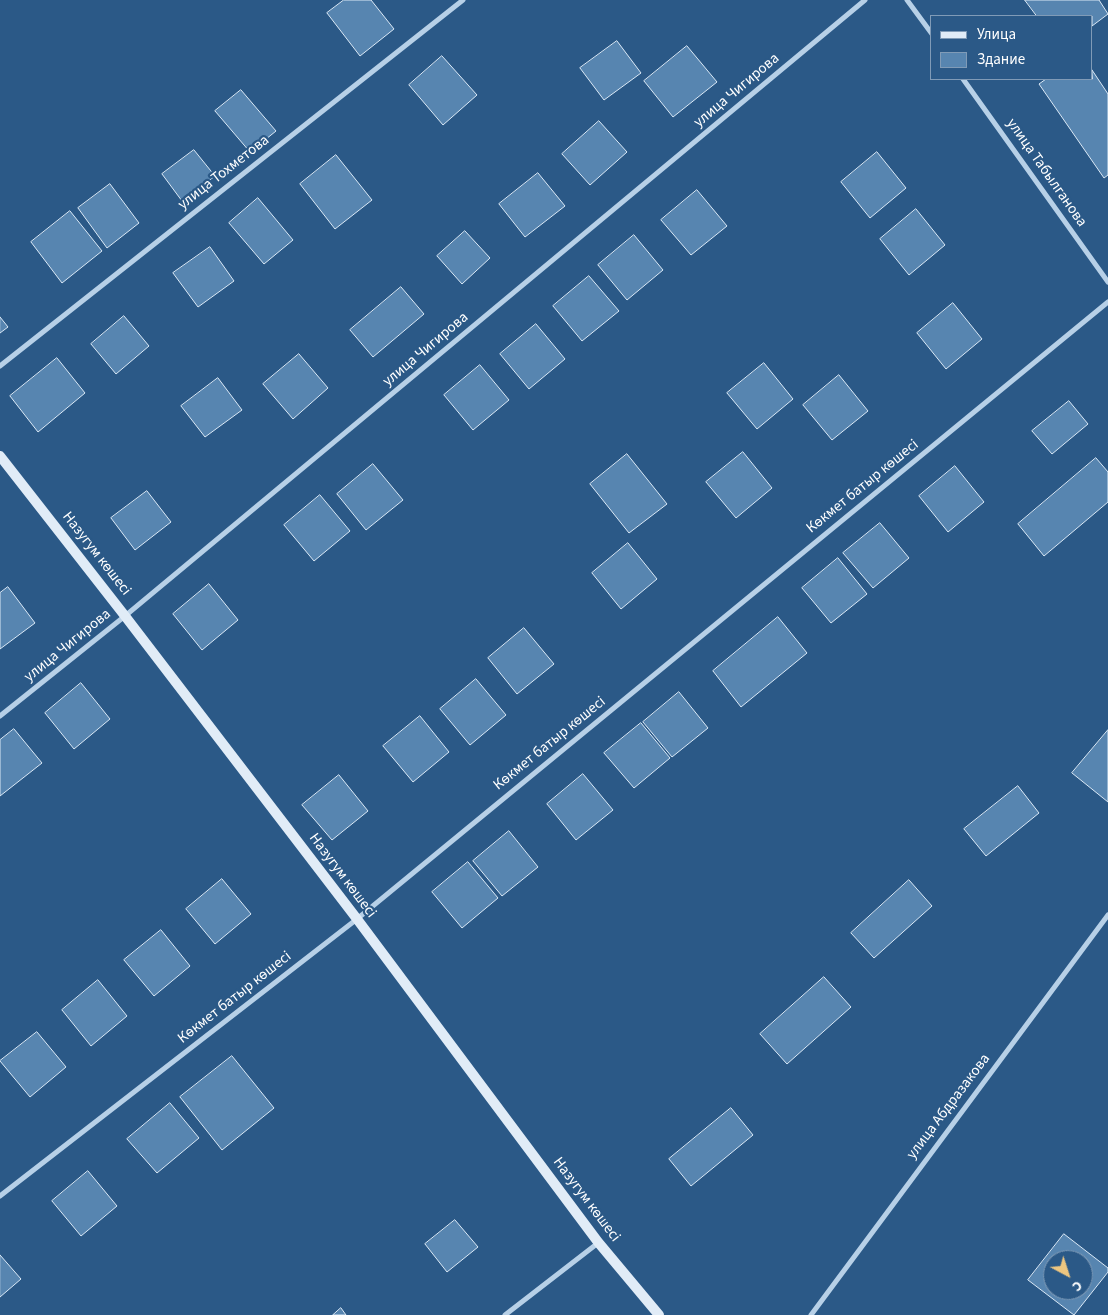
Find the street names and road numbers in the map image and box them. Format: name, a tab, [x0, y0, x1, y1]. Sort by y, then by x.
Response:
street label: улица Чигирова	[691, 50, 783, 132]
street label: улица Табылганова	[1002, 115, 1090, 231]
street label: улица Тохметова	[175, 132, 273, 214]
street label: улица Чигирова	[380, 309, 472, 391]
street label: Көкмет батыр көшесі	[803, 436, 923, 538]
street label: Назугум көшесі	[58, 509, 134, 599]
street label: улица Чигирова	[21, 606, 115, 686]
street label: Көкмет батыр көшесі	[490, 693, 610, 795]
street label: Назугум көшесі	[304, 830, 380, 922]
street label: Көкмет батыр көшесі	[175, 948, 295, 1048]
street label: улица Абдразакова	[903, 1051, 995, 1163]
street label: Назугум көшесі	[548, 1154, 624, 1246]

